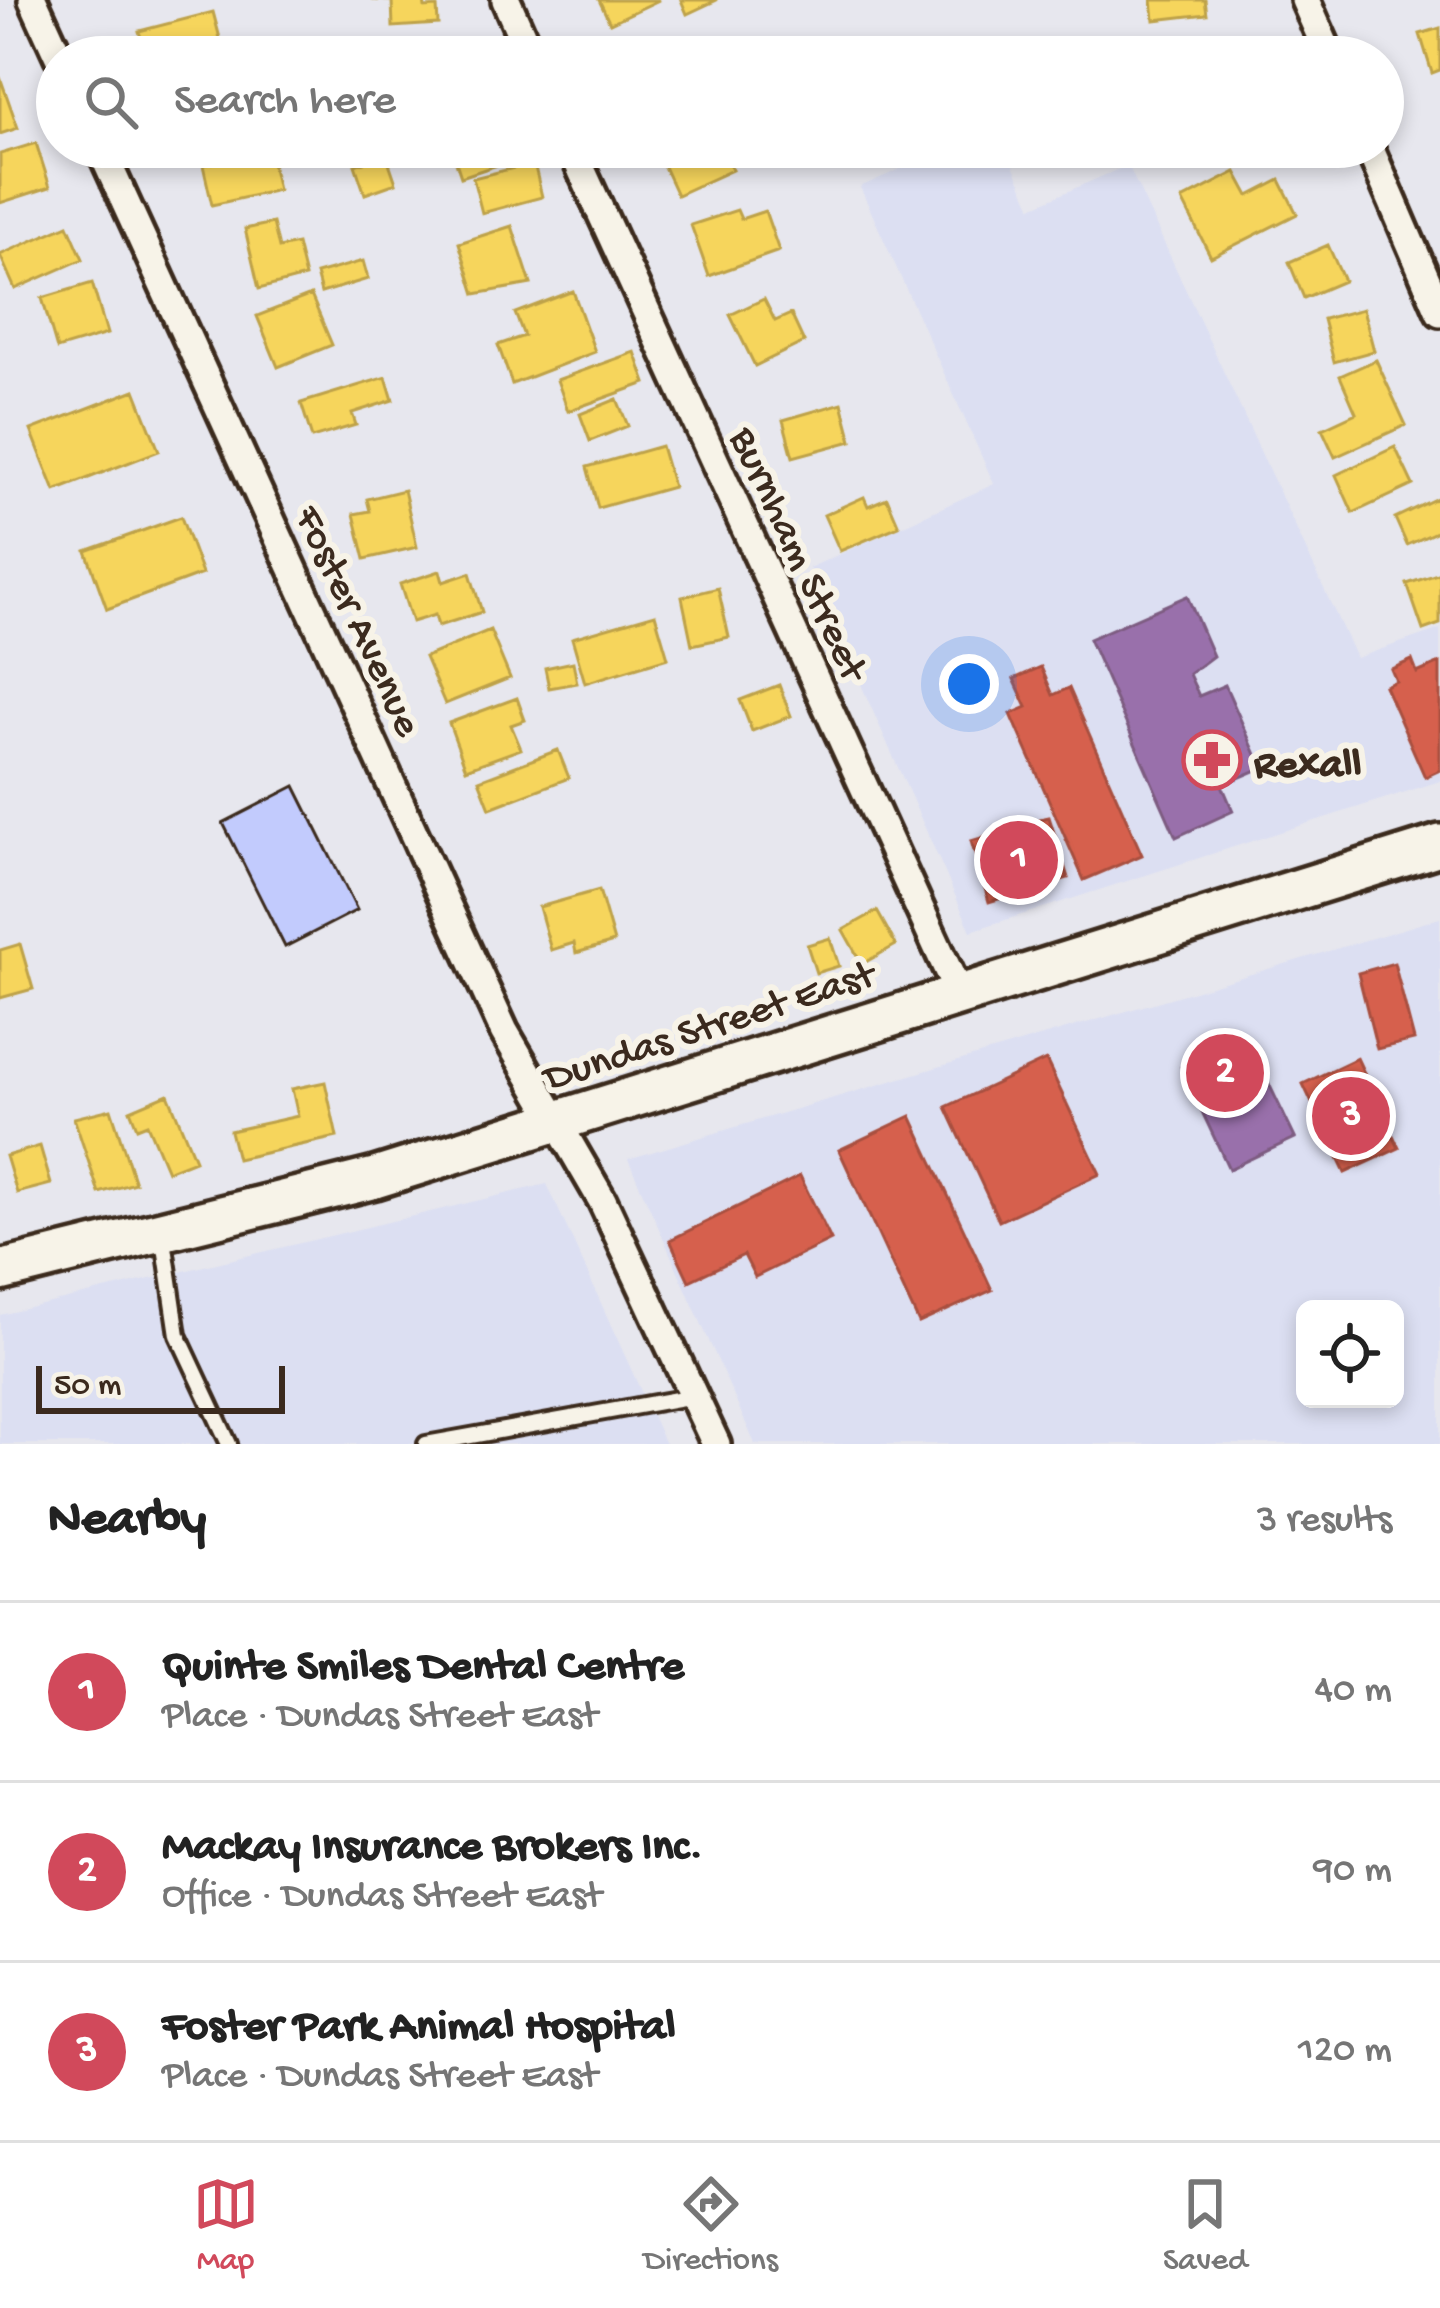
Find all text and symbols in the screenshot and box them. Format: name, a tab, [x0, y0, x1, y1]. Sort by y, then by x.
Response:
search box	[36, 36, 1404, 168]
icon: search	[78, 69, 144, 135]
text: Search here	[174, 76, 396, 129]
street label: Burnham Street	[715, 420, 877, 693]
street label: Foster Avenue	[280, 498, 431, 746]
your location	[939, 654, 999, 714]
pharmacy icon: Rexall	[1181, 729, 1243, 791]
place label: Rexall	[1254, 743, 1362, 792]
pin: 1	[980, 815, 1058, 905]
street label: Dundas Street East	[536, 951, 885, 1107]
pin: 2	[1186, 1028, 1264, 1118]
pin: 3	[1312, 1071, 1390, 1161]
map controls	[1296, 1300, 1404, 1408]
button: locate	[1296, 1300, 1404, 1408]
scale bar	[36, 1360, 285, 1413]
text: 50 m	[54, 1368, 121, 1406]
text: Nearby	[48, 1492, 206, 1552]
text: 3 results	[1257, 1499, 1392, 1545]
text: Quinte Smiles Dental Centre	[162, 1642, 684, 1695]
text: 1	[79, 1669, 95, 1715]
text: 40 m	[1314, 1669, 1392, 1715]
text: Place · Dundas Street East	[162, 1695, 598, 1741]
text: Mackay Insurance Brokers Inc.	[162, 1822, 703, 1875]
text: 2	[77, 1849, 97, 1895]
text: 90 m	[1313, 1849, 1392, 1895]
text: Office · Dundas Street East	[162, 1875, 602, 1921]
text: Foster Park Animal Hospital	[162, 2002, 676, 2055]
text: 3	[77, 2029, 97, 2075]
text: 120 m	[1298, 2029, 1392, 2075]
text: Place · Dundas Street East	[162, 2055, 598, 2101]
tab: Map	[193, 2171, 259, 2281]
tab: Directions	[644, 2171, 778, 2281]
tab: Saved	[1163, 2171, 1247, 2281]

